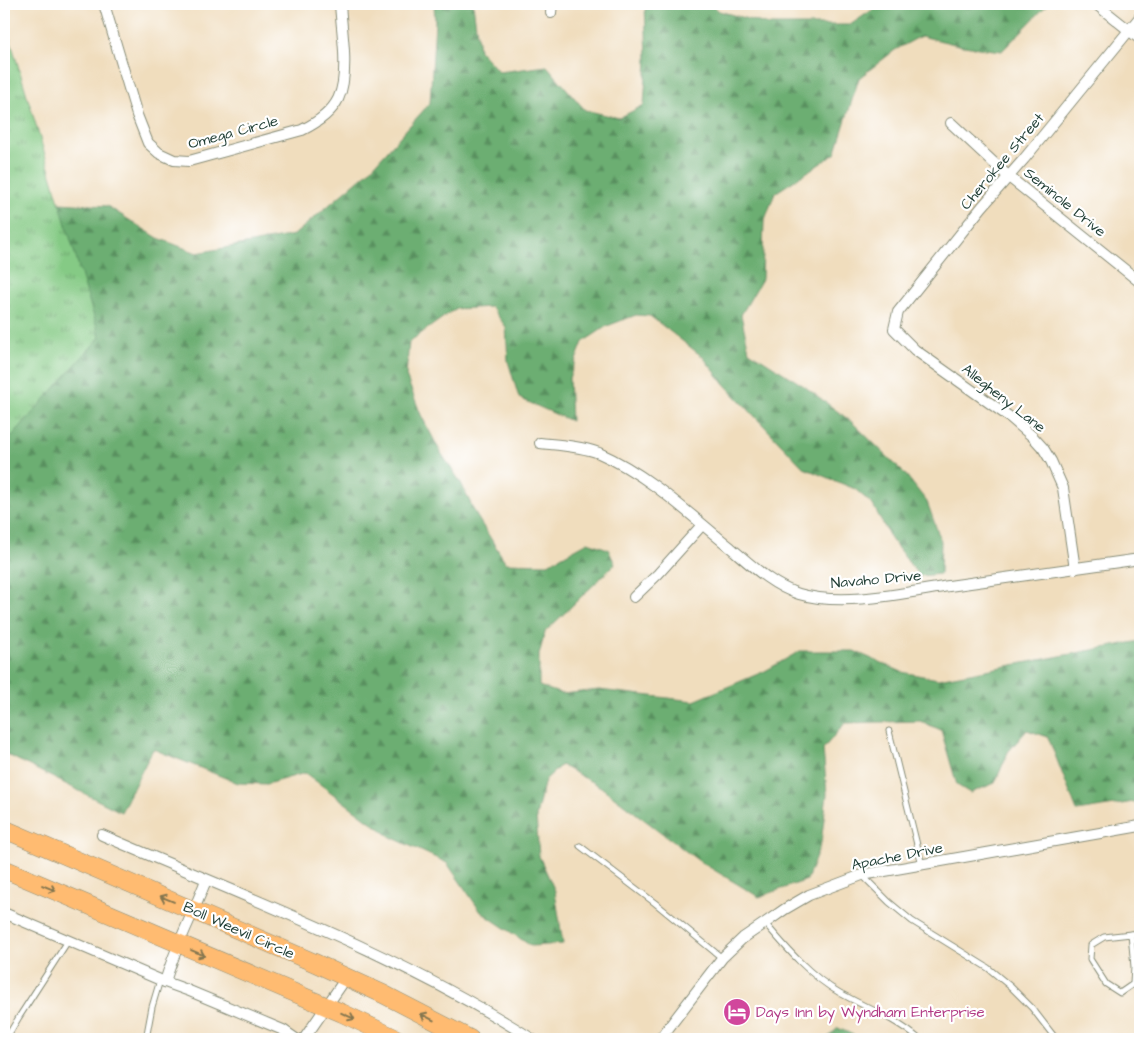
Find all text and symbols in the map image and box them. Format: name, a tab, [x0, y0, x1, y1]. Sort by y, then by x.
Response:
street label: Cherokee Street	[956, 108, 1049, 214]
street label: Omega Circle	[186, 110, 281, 156]
street label: Seminole Drive	[1019, 163, 1110, 242]
street label: Allegheny Lane	[957, 359, 1050, 439]
street label: Navaho Drive	[830, 565, 922, 594]
street label: Apache Drive	[850, 837, 945, 876]
one-way arrow	[41, 885, 56, 894]
one-way arrow	[160, 894, 175, 903]
street label: Boll Weevil Circle	[180, 897, 298, 964]
one-way arrow	[190, 948, 205, 958]
hotel icon: Days Inn by Wyndham Enterprise	[722, 997, 752, 1027]
place label: Days Inn by Wyndham Enterprise	[756, 1002, 985, 1024]
one-way arrow	[340, 1011, 355, 1021]
one-way arrow	[420, 1012, 435, 1021]

